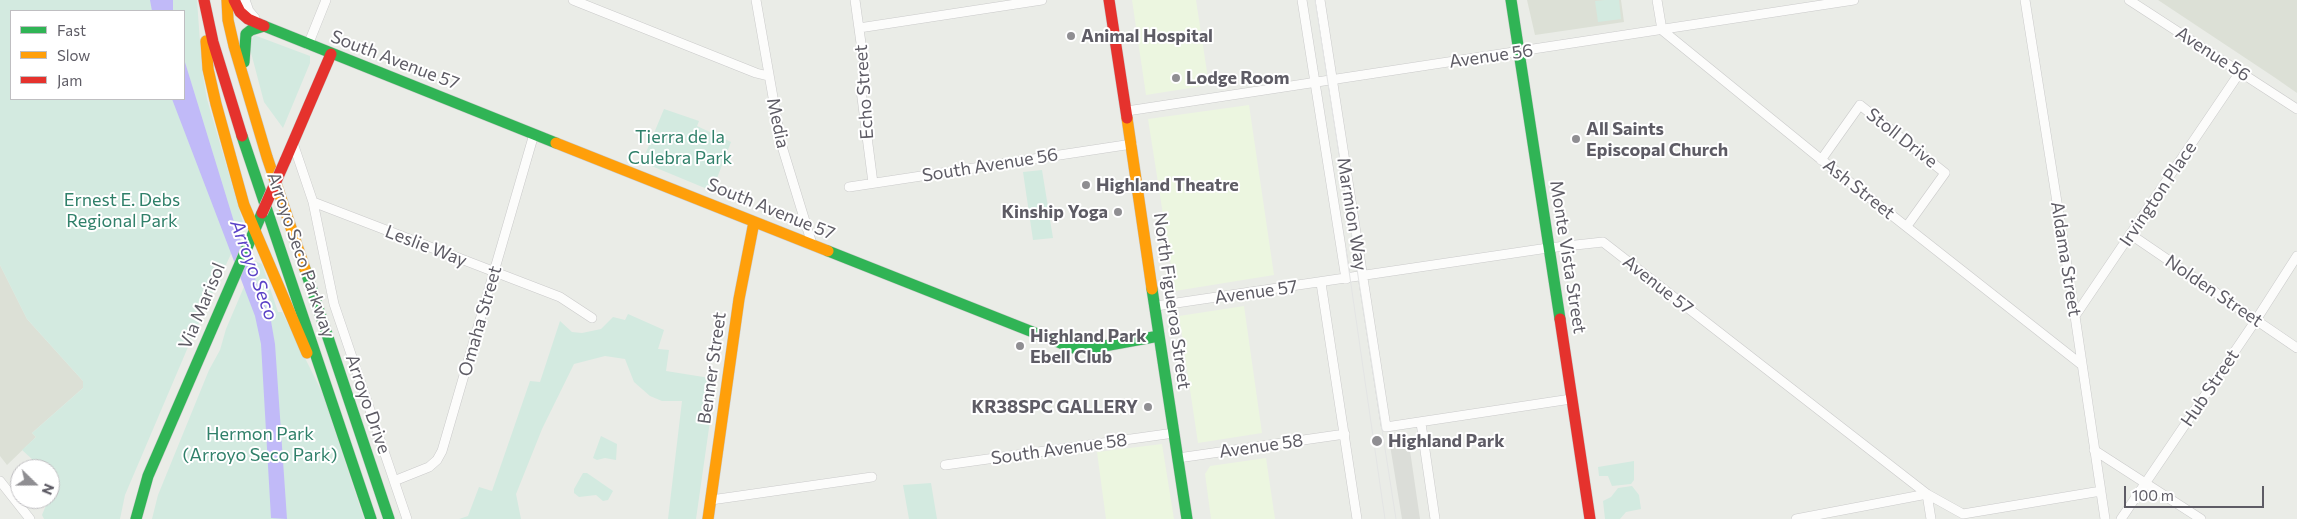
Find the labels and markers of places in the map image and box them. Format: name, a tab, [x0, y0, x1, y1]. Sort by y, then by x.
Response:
place label: Animal Hospital	[1081, 25, 1213, 47]
marker: Animal Hospital	[1065, 30, 1077, 42]
place label: Lodge Room	[1186, 67, 1289, 89]
marker: Lodge Room	[1170, 72, 1182, 84]
place label: All Saints Episcopal Church	[1586, 118, 1728, 160]
marker: All Saints Episcopal Church	[1570, 133, 1582, 145]
place label: Highland Theatre	[1096, 174, 1239, 196]
marker: Highland Theatre	[1080, 179, 1092, 191]
place label: Kinship Yoga	[1002, 201, 1108, 223]
marker: Kinship Yoga	[1112, 206, 1124, 218]
place label: Highland Park Ebell Club	[1030, 325, 1147, 368]
marker: Highland Park Ebell Club	[1014, 340, 1026, 352]
place label: KR38SPC GALLERY	[972, 396, 1138, 418]
marker: KR38SPC GALLERY	[1142, 401, 1154, 413]
place label: Highland Park	[1388, 430, 1505, 452]
marker: Highland Park	[1370, 434, 1384, 448]

